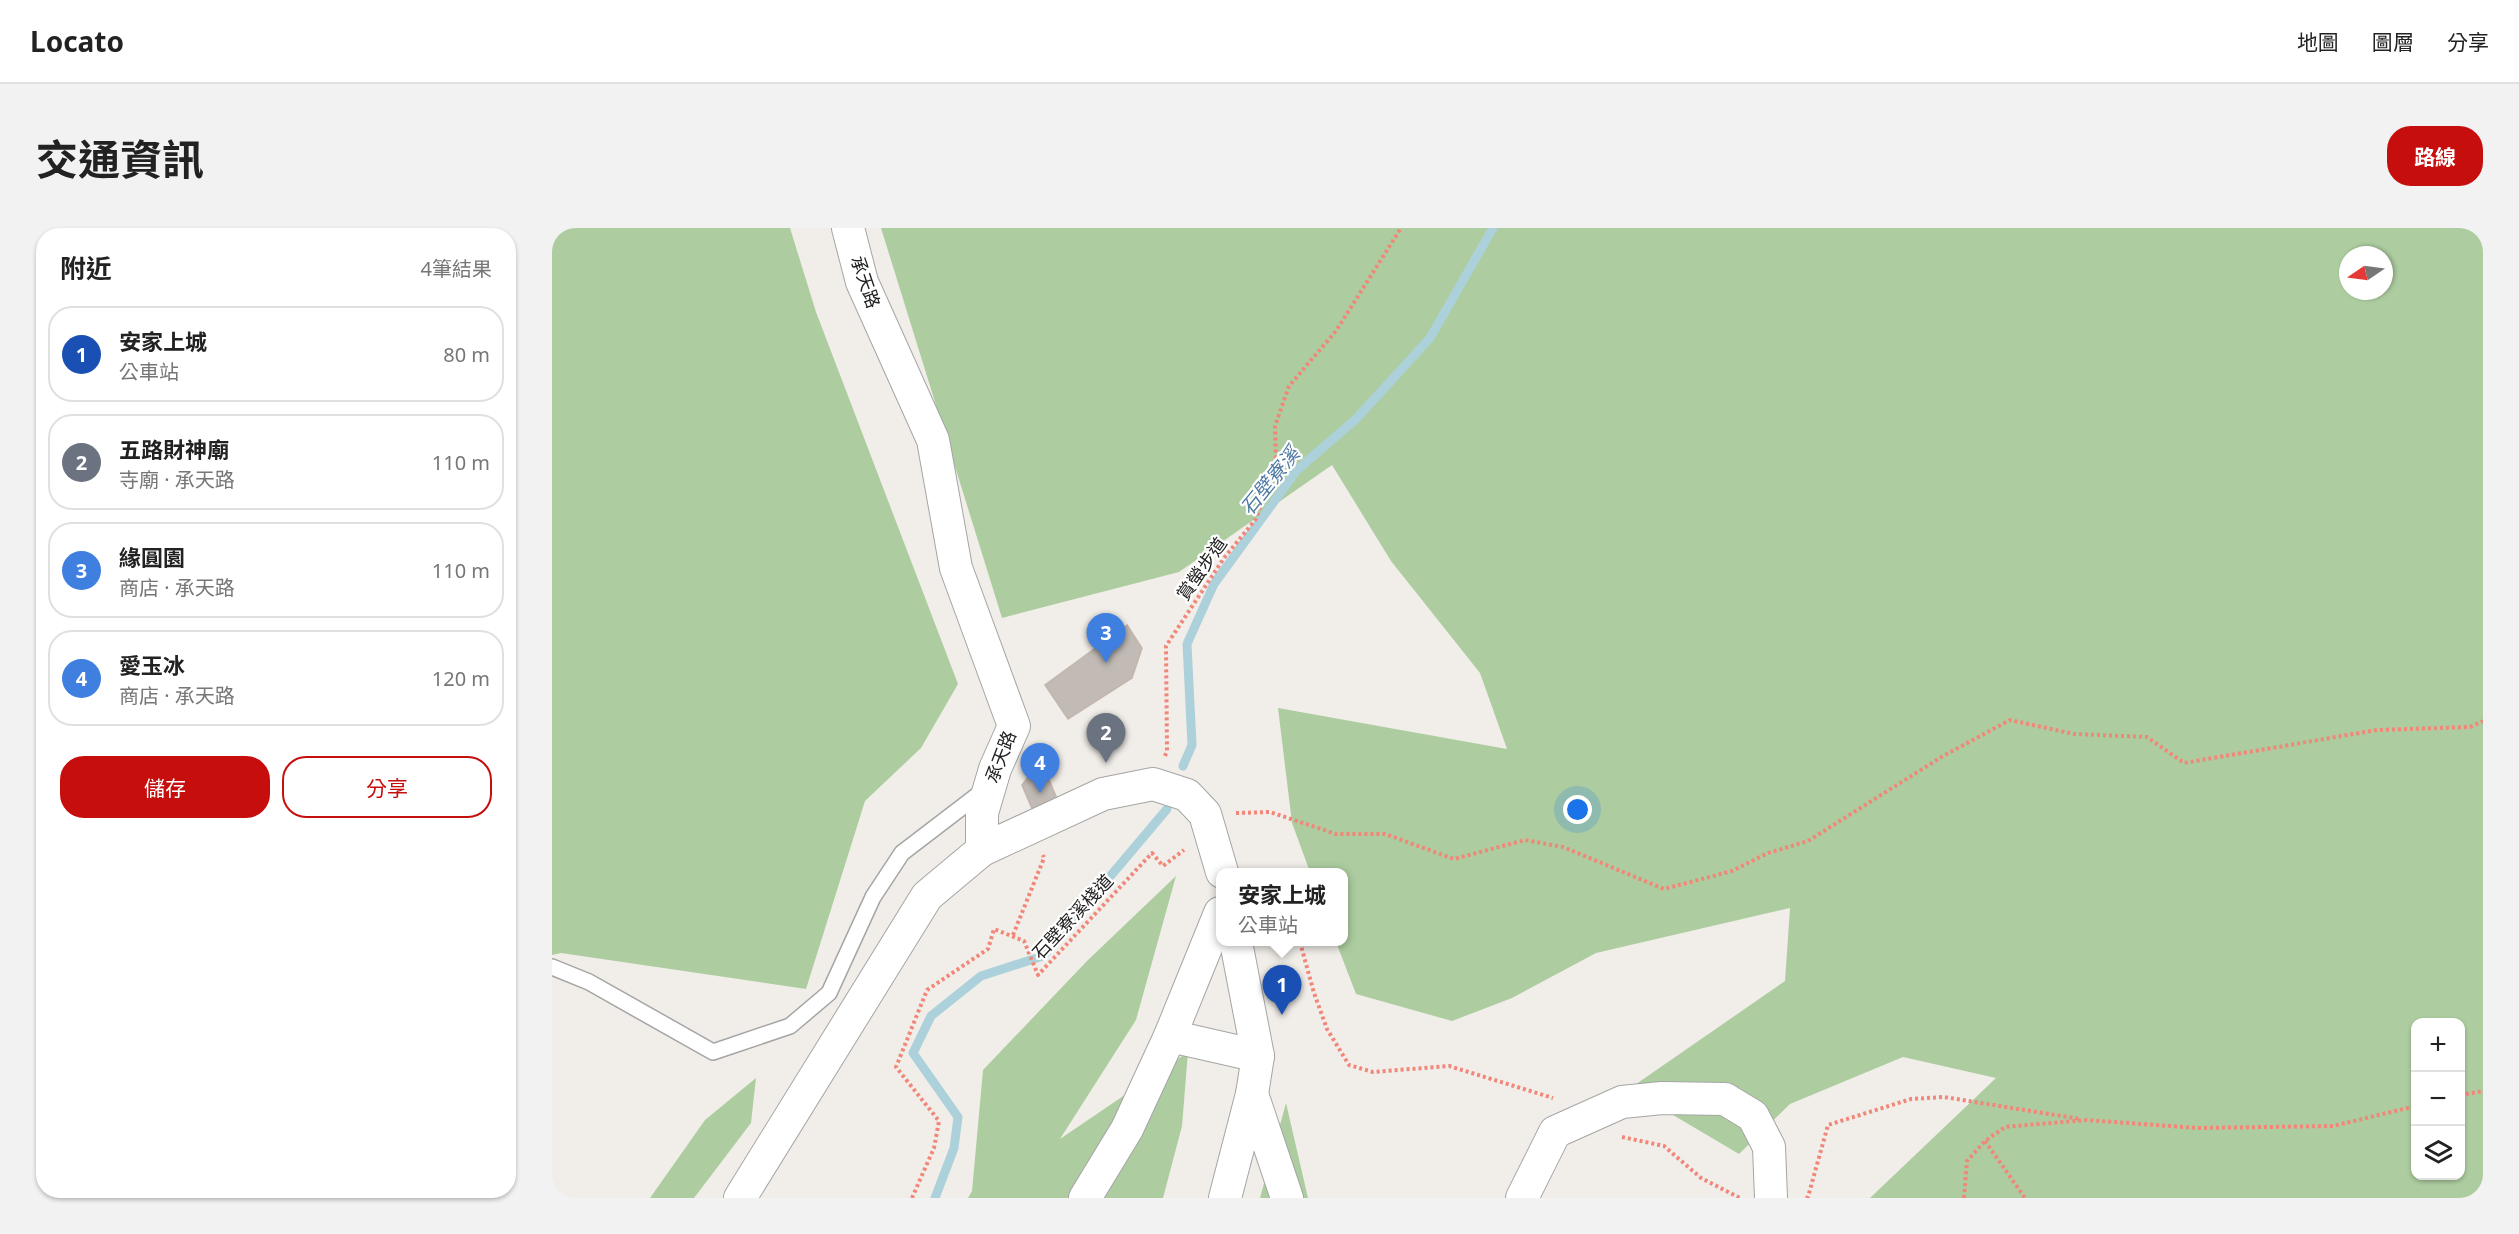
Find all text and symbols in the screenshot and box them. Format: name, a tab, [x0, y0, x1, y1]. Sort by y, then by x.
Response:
text: Locato	[30, 22, 124, 60]
text: 地圖	[2297, 28, 2339, 56]
text: 圖層	[2372, 28, 2414, 56]
text: 分享	[2447, 28, 2489, 56]
button: 路線	[2387, 126, 2483, 186]
text: 交通資訊	[36, 130, 204, 187]
north arrow	[2339, 246, 2393, 300]
text: 附近	[60, 250, 112, 286]
street label: 承天路	[846, 252, 886, 311]
text: 4筆結果	[421, 255, 492, 282]
text: 安家上城	[119, 326, 207, 356]
text: 1	[76, 341, 87, 368]
text: 80 m	[443, 341, 490, 368]
text: 公車站	[119, 358, 179, 385]
text: 五路財神廟	[119, 434, 229, 464]
water label: 石壁寮溪	[1234, 439, 1307, 520]
text: 2	[76, 449, 87, 476]
text: 110 m	[432, 449, 490, 476]
text: 寺廟 · 承天路	[119, 466, 235, 493]
street label: 賞螢步道	[1171, 532, 1232, 605]
text: 緣圓園	[119, 542, 185, 572]
text: 3	[76, 557, 87, 584]
text: 110 m	[432, 557, 490, 584]
text: 商店 · 承天路	[119, 574, 235, 601]
pin: 3	[1086, 614, 1126, 663]
text: 愛玉冰	[119, 650, 185, 680]
text: 4	[76, 665, 87, 692]
text: 120 m	[432, 665, 490, 692]
text: 商店 · 承天路	[119, 682, 235, 709]
pin: 2	[1086, 714, 1126, 763]
street label: 承天路	[979, 727, 1021, 786]
pin: 4	[1020, 744, 1060, 793]
button: 儲存	[60, 756, 270, 818]
button: 分享	[282, 756, 492, 818]
your location	[1563, 795, 1592, 824]
popup	[1216, 868, 1348, 946]
street label: 石壁寮溪棧道	[1027, 869, 1118, 964]
text: 安家上城	[1238, 879, 1326, 909]
text: 公車站	[1238, 911, 1298, 938]
pin: 1	[1262, 966, 1302, 1015]
map controls	[2411, 1018, 2465, 1180]
button: +	[2411, 1018, 2465, 1072]
button: −	[2411, 1072, 2465, 1126]
button: layers	[2411, 1126, 2465, 1180]

